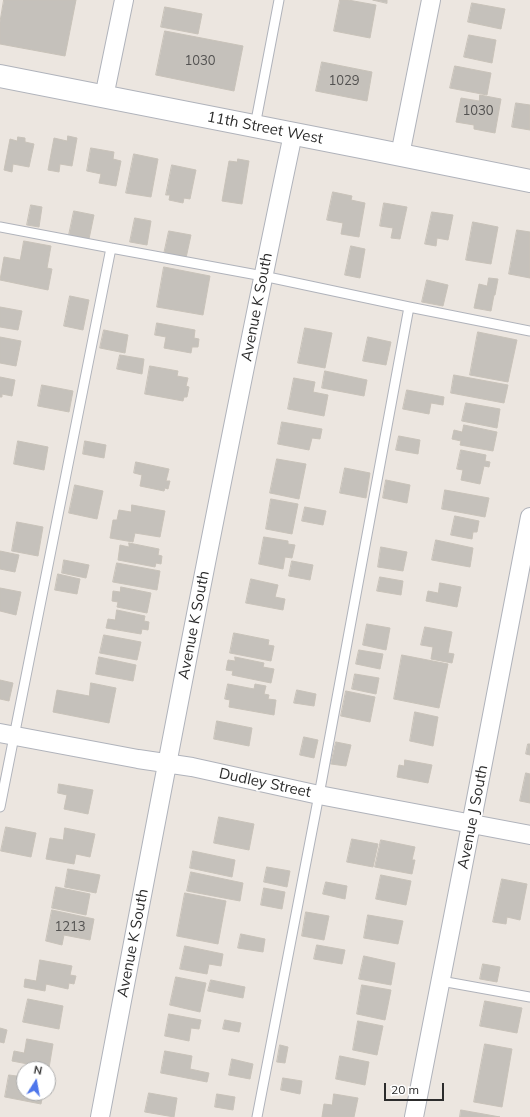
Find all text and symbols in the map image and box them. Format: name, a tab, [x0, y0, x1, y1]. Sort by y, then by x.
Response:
house number: 1030	[184, 53, 216, 69]
house number: 1029	[328, 73, 360, 89]
house number: 1030	[462, 103, 494, 119]
street label: 11th Street West	[205, 108, 325, 148]
street label: Avenue K South	[238, 251, 276, 363]
street label: Avenue K South	[175, 569, 213, 681]
street label: Avenue J South	[454, 763, 492, 871]
street label: Dudley Street	[217, 764, 313, 802]
street label: Avenue K South	[114, 887, 152, 999]
house number: 1213	[54, 919, 86, 935]
north arrow	[16, 1061, 56, 1101]
text: N	[33, 1063, 44, 1078]
scale bar	[386, 1075, 446, 1101]
text: 20 m	[391, 1082, 419, 1097]

